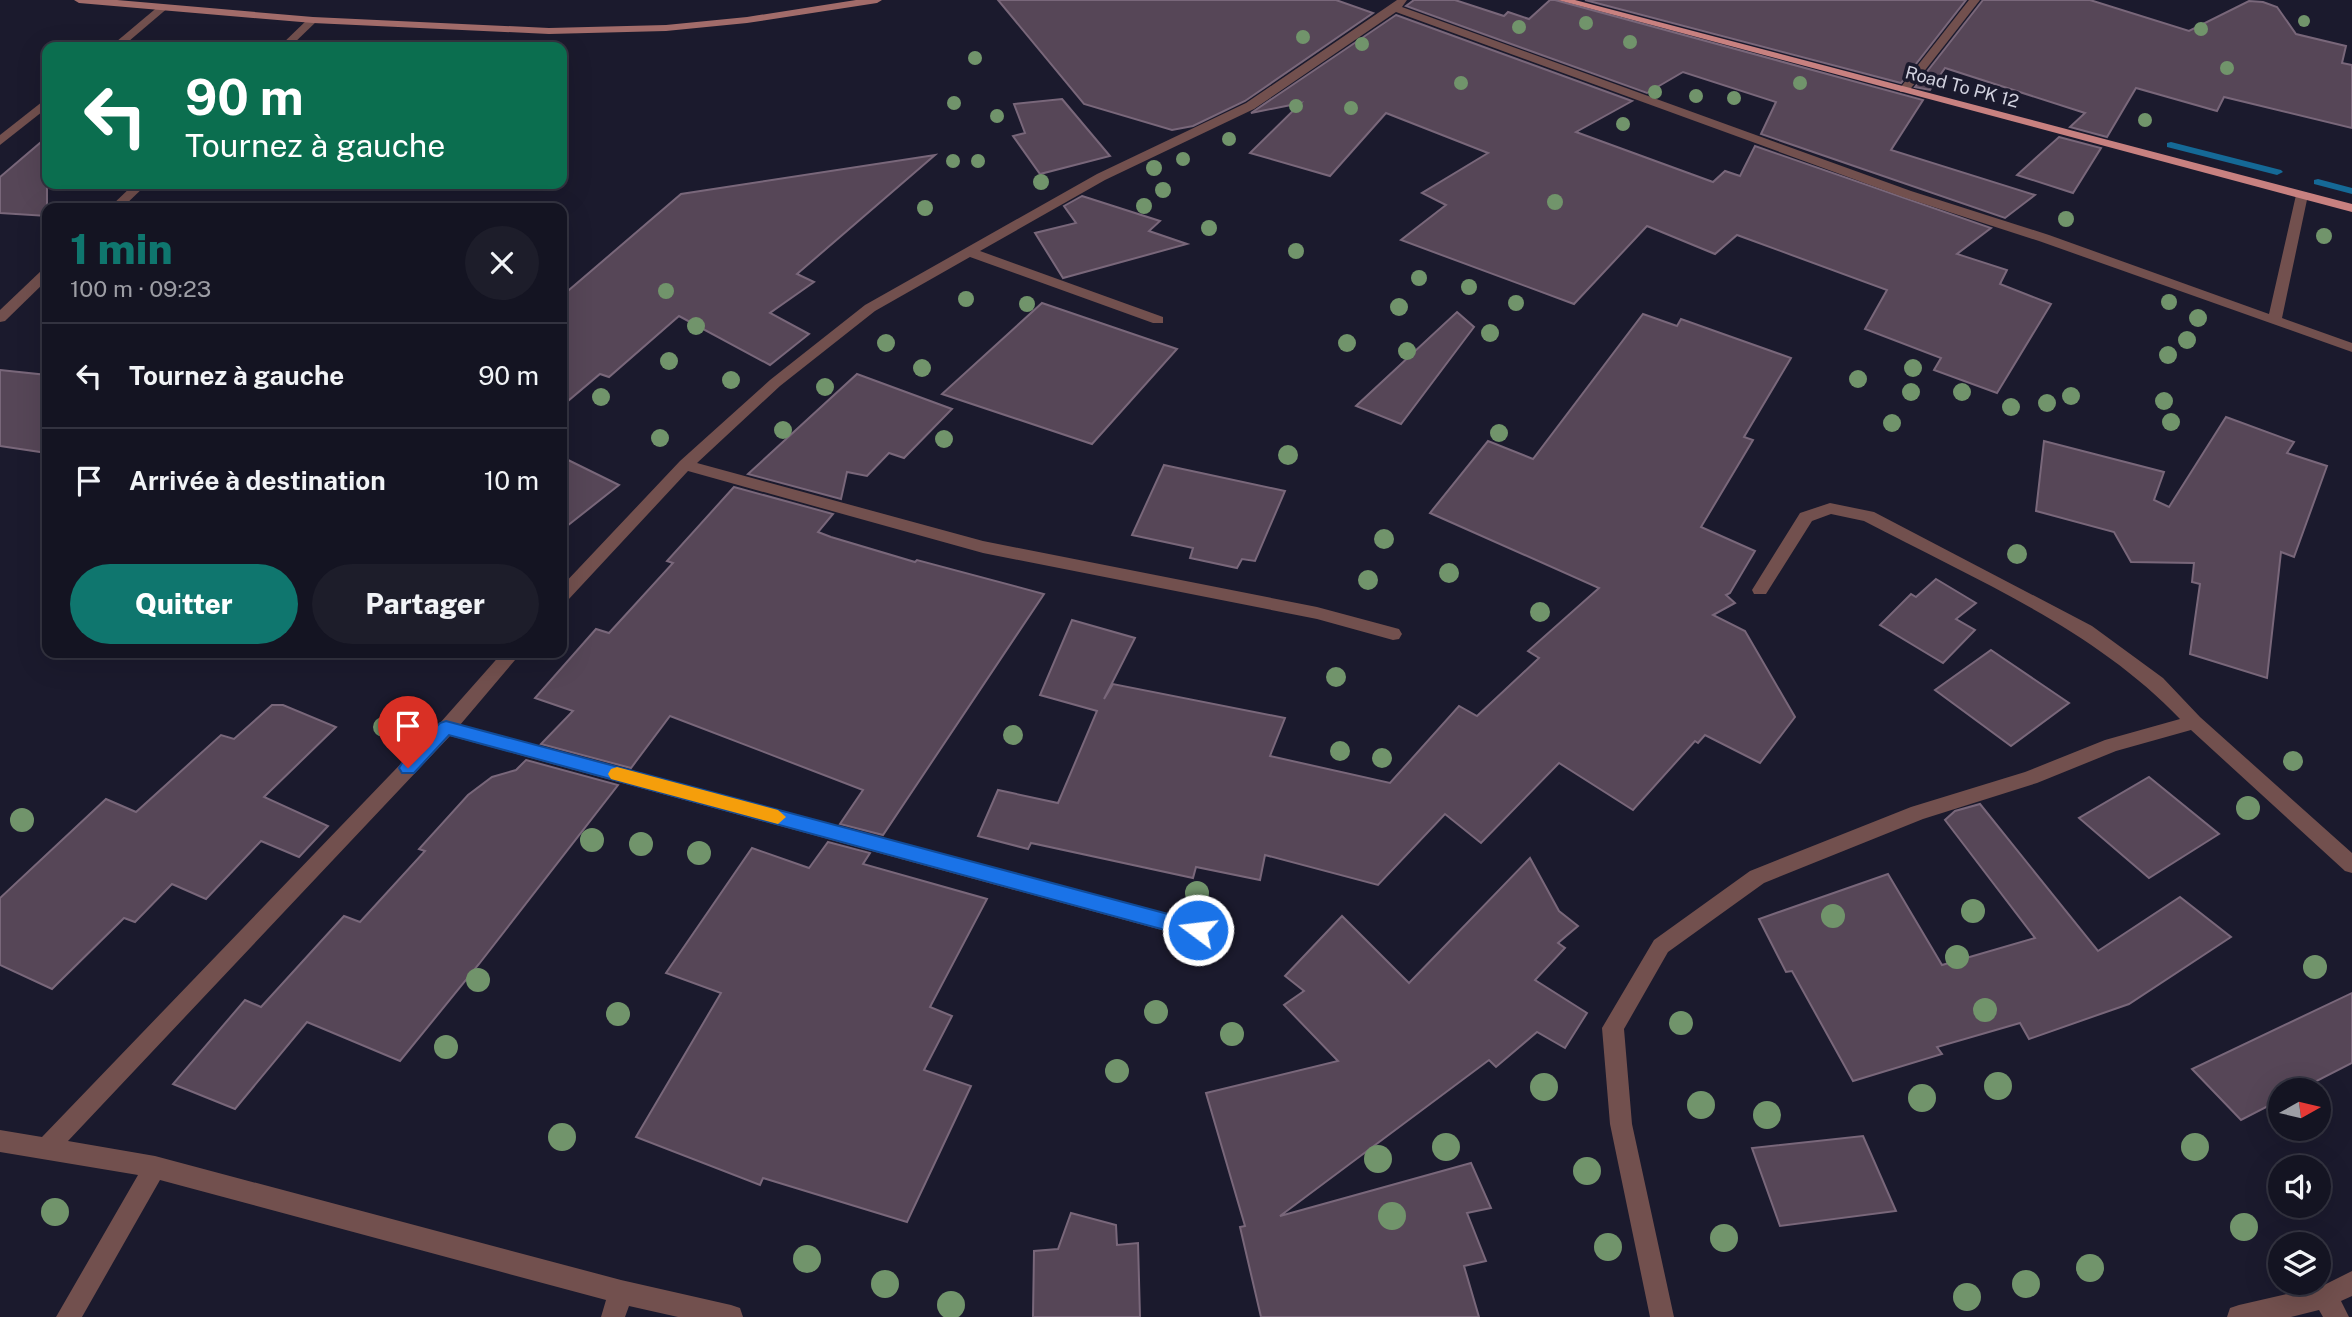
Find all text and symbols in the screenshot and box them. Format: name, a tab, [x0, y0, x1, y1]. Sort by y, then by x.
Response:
street label: Road To PK 12	[1903, 61, 2021, 112]
text: 90 m	[185, 68, 304, 126]
icon: left	[70, 70, 161, 161]
text: Tournez à gauche	[185, 127, 445, 164]
text: 1 min	[70, 224, 173, 273]
button: close	[465, 226, 539, 300]
text: 100 m · 09:23	[70, 275, 211, 302]
icon: left	[70, 357, 108, 395]
text: Tournez à gauche	[129, 360, 344, 391]
text: 90 m	[478, 360, 539, 391]
icon: arrive	[70, 462, 108, 500]
text: Arrivée à destination	[129, 465, 386, 496]
text: 10 m	[484, 465, 539, 496]
button: Quitter	[70, 564, 298, 644]
button: Partager	[312, 564, 539, 644]
pin	[378, 696, 438, 768]
icon: arrive	[389, 707, 427, 745]
position arrow	[1161, 893, 1235, 967]
north arrow	[2268, 1078, 2331, 1141]
map controls	[2268, 1078, 2331, 1295]
button: sound	[2268, 1155, 2331, 1218]
button: layers	[2268, 1232, 2331, 1295]

